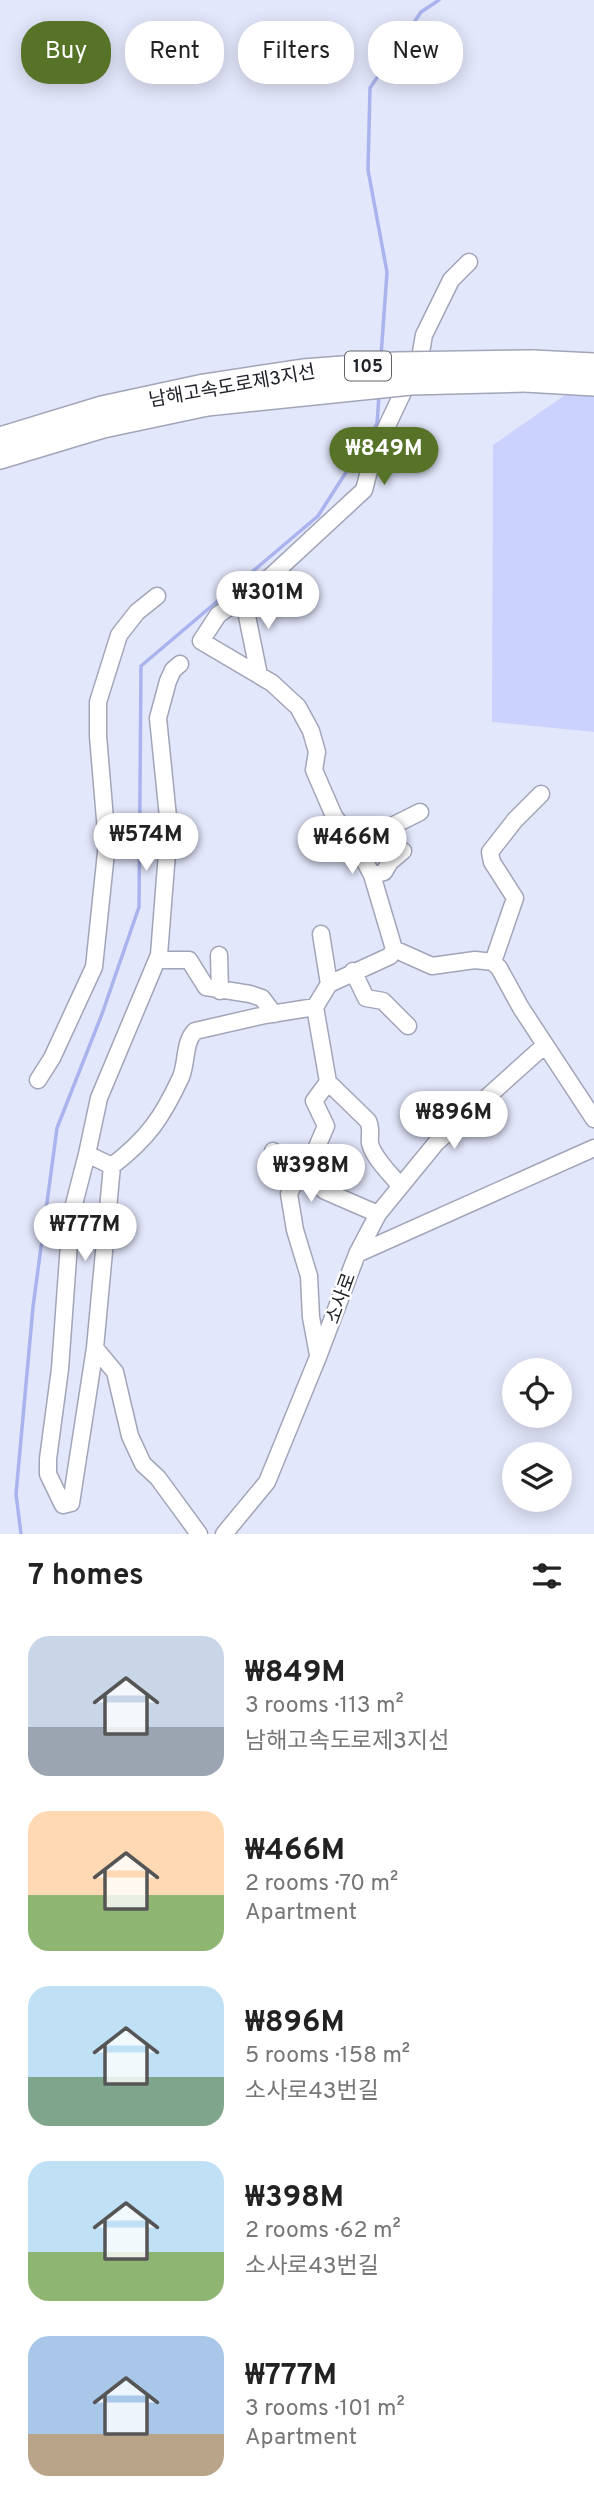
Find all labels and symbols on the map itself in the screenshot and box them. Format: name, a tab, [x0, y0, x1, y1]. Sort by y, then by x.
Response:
road number: 105	[345, 352, 391, 380]
street label: 남해고속도로제3지선	[147, 360, 318, 413]
pin: ₩849M	[335, 428, 433, 487]
pin: ₩301M	[219, 572, 317, 631]
pin: ₩574M	[97, 814, 195, 873]
pin: ₩466M	[303, 816, 401, 876]
pin: ₩896M	[405, 1092, 503, 1151]
pin: ₩398M	[262, 1144, 360, 1204]
pin: ₩777M	[36, 1204, 134, 1263]
street label: 소사로	[322, 1270, 362, 1327]

